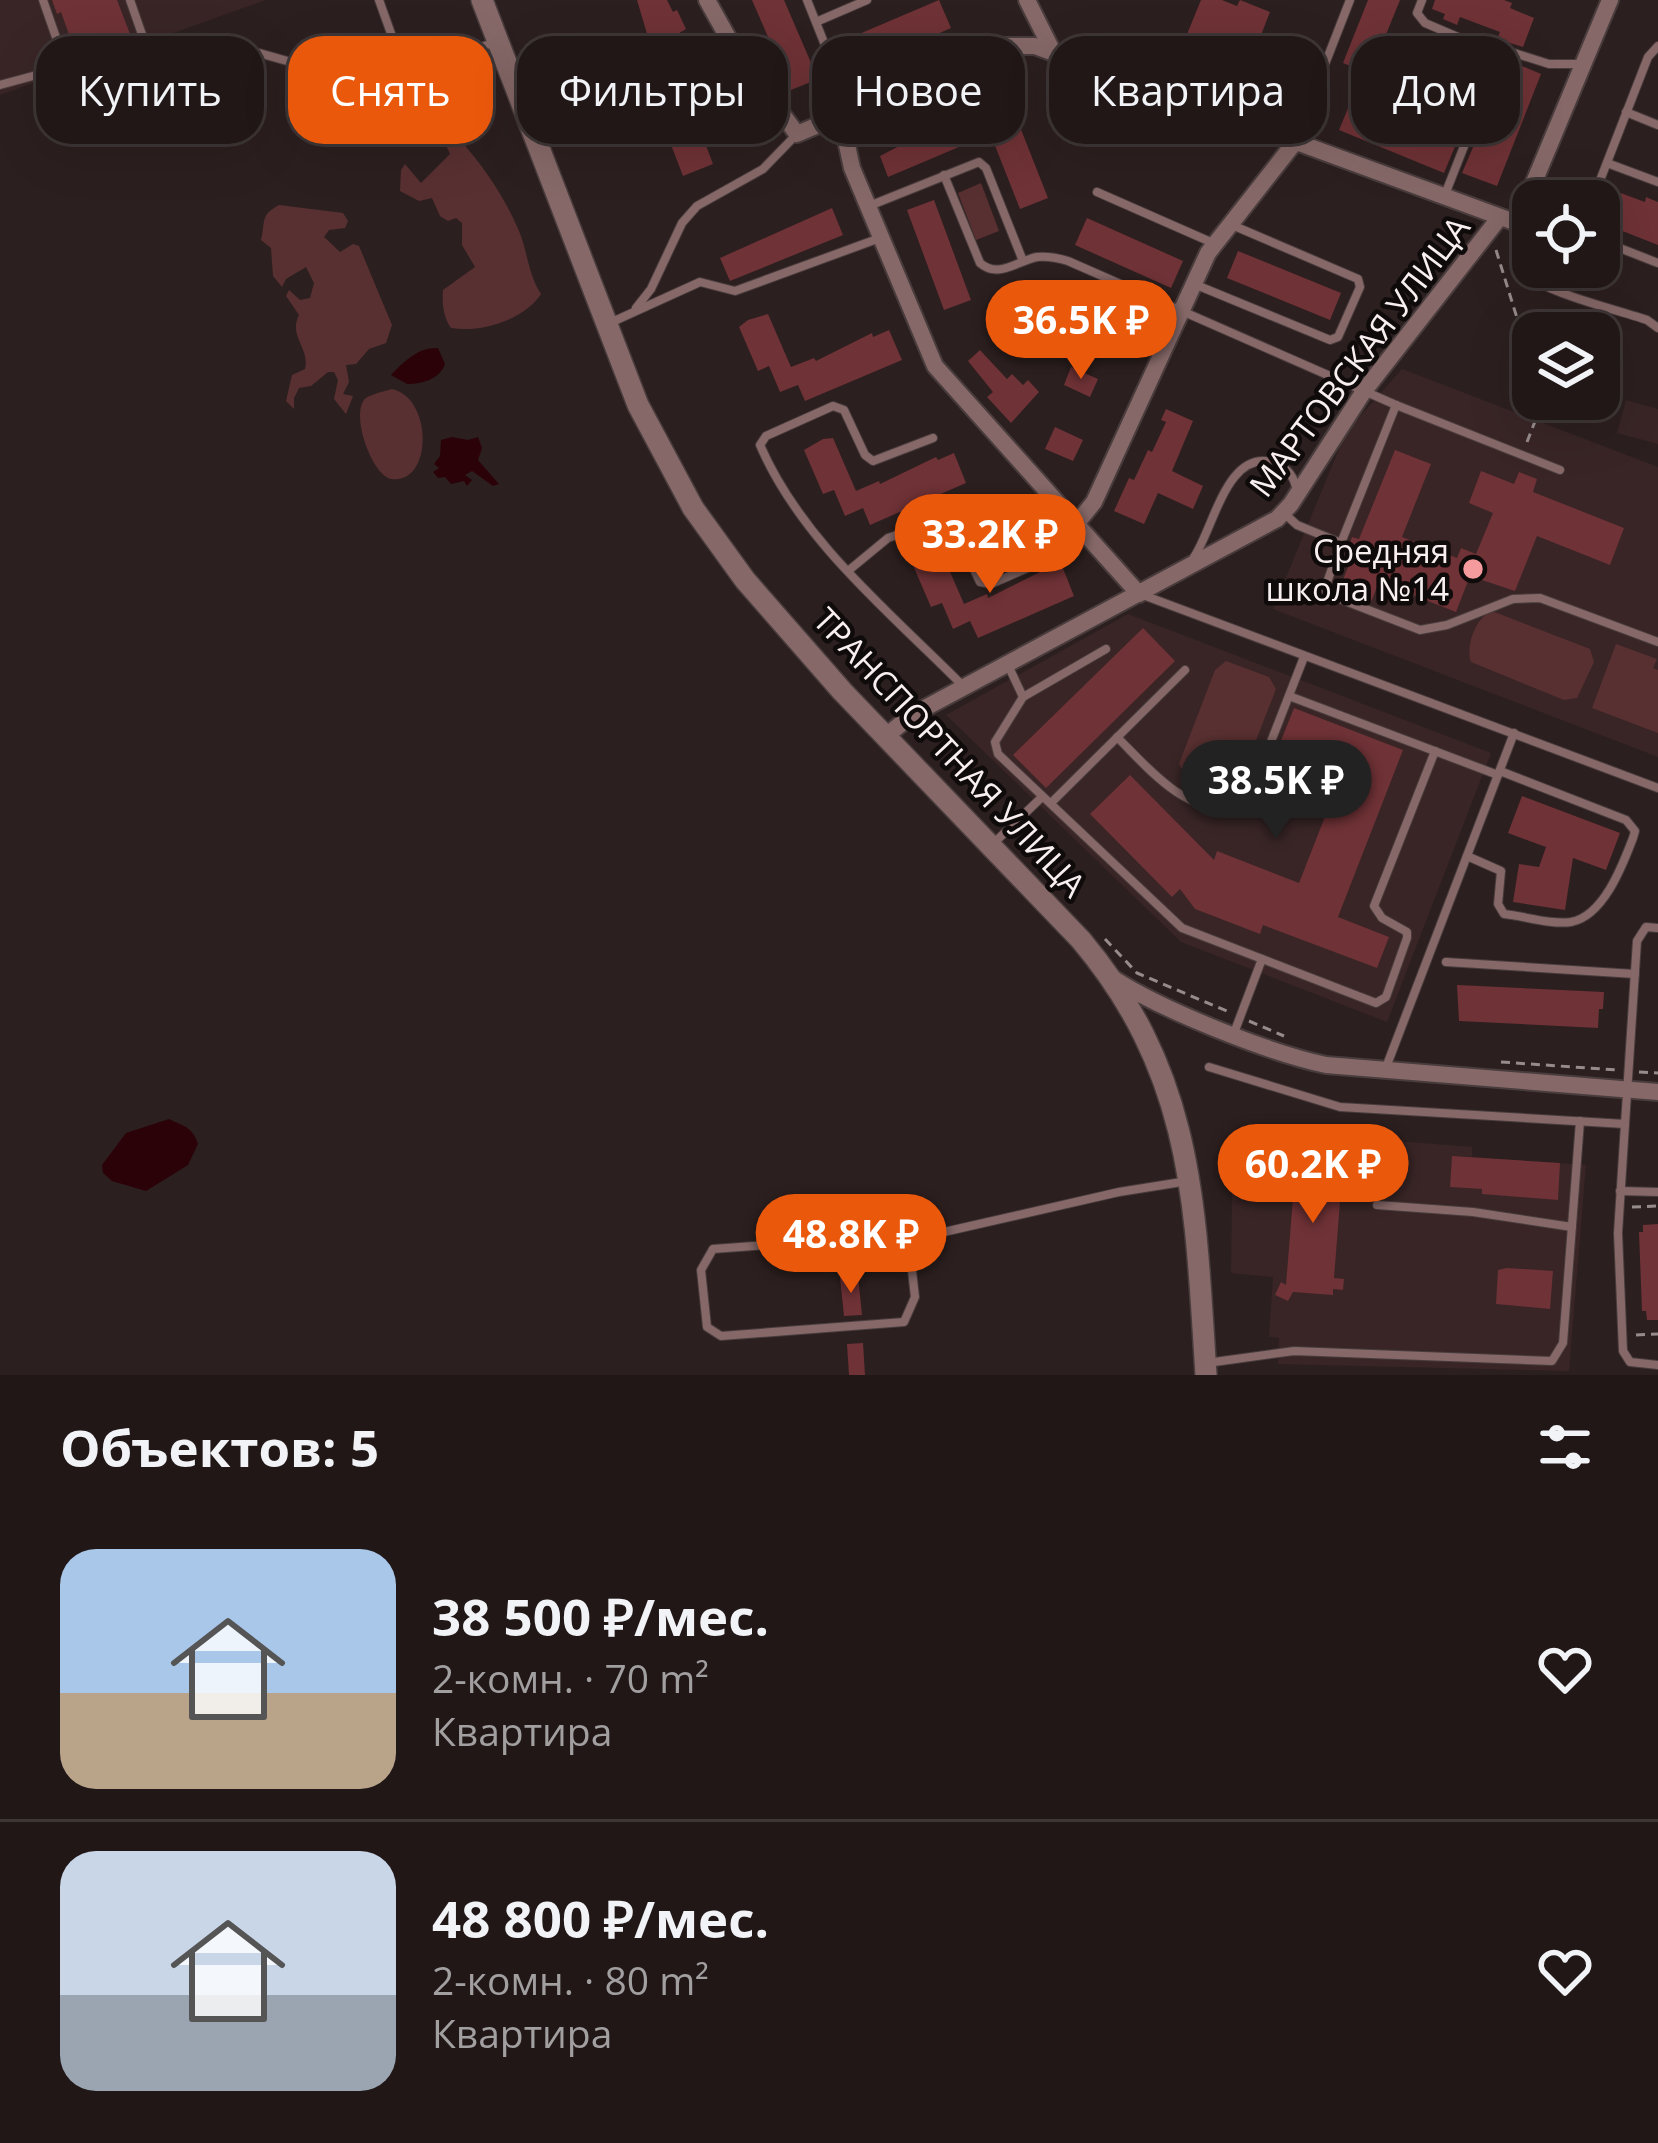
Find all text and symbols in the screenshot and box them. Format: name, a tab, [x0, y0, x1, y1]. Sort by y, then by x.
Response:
chip: Купить	[36, 36, 264, 144]
chip: Снять	[288, 36, 493, 144]
chip: Фильтры	[517, 36, 788, 144]
chip: Новое	[812, 36, 1025, 144]
chip: Квартира	[1049, 36, 1327, 144]
chip: Дом	[1351, 36, 1520, 144]
map controls	[1512, 180, 1620, 420]
button: locate	[1512, 180, 1620, 288]
street label: МАРТОВСКАЯ УЛИЦА	[1239, 206, 1480, 506]
pin: 36.5K ₽	[970, 280, 1192, 382]
text: 36.5K ₽	[1013, 292, 1149, 345]
button: layers	[1512, 312, 1620, 420]
pin: 33.2K ₽	[879, 494, 1101, 596]
text: 33.2K ₽	[922, 506, 1058, 559]
place label: Средняя школа №14	[1266, 528, 1449, 611]
marker: Средняя школа №14	[1460, 556, 1486, 582]
street label: ТРАНСПОРТНАЯ УЛИЦА	[804, 598, 1096, 906]
pin: 38.5K ₽	[1165, 740, 1387, 842]
text: 38.5K ₽	[1208, 752, 1344, 805]
pin: 60.2K ₽	[1202, 1124, 1424, 1226]
text: 60.2K ₽	[1245, 1136, 1381, 1189]
pin: 48.8K ₽	[740, 1194, 962, 1296]
text: 48.8K ₽	[783, 1206, 919, 1259]
text: Объектов: 5	[60, 1412, 379, 1482]
icon: filters	[1532, 1414, 1598, 1480]
text: 38 500 ₽/мес.	[432, 1581, 769, 1651]
icon: home	[156, 1597, 300, 1741]
icon: heart	[1532, 1636, 1598, 1702]
text: 2-комн. · 70 m²	[432, 1651, 709, 1704]
text: Квартира	[432, 1704, 612, 1757]
text: 48 800 ₽/мес.	[432, 1883, 769, 1953]
icon: home	[156, 1899, 300, 2043]
icon: heart	[1532, 1938, 1598, 2004]
text: 2-комн. · 80 m²	[432, 1953, 709, 2006]
text: Квартира	[432, 2006, 612, 2059]

